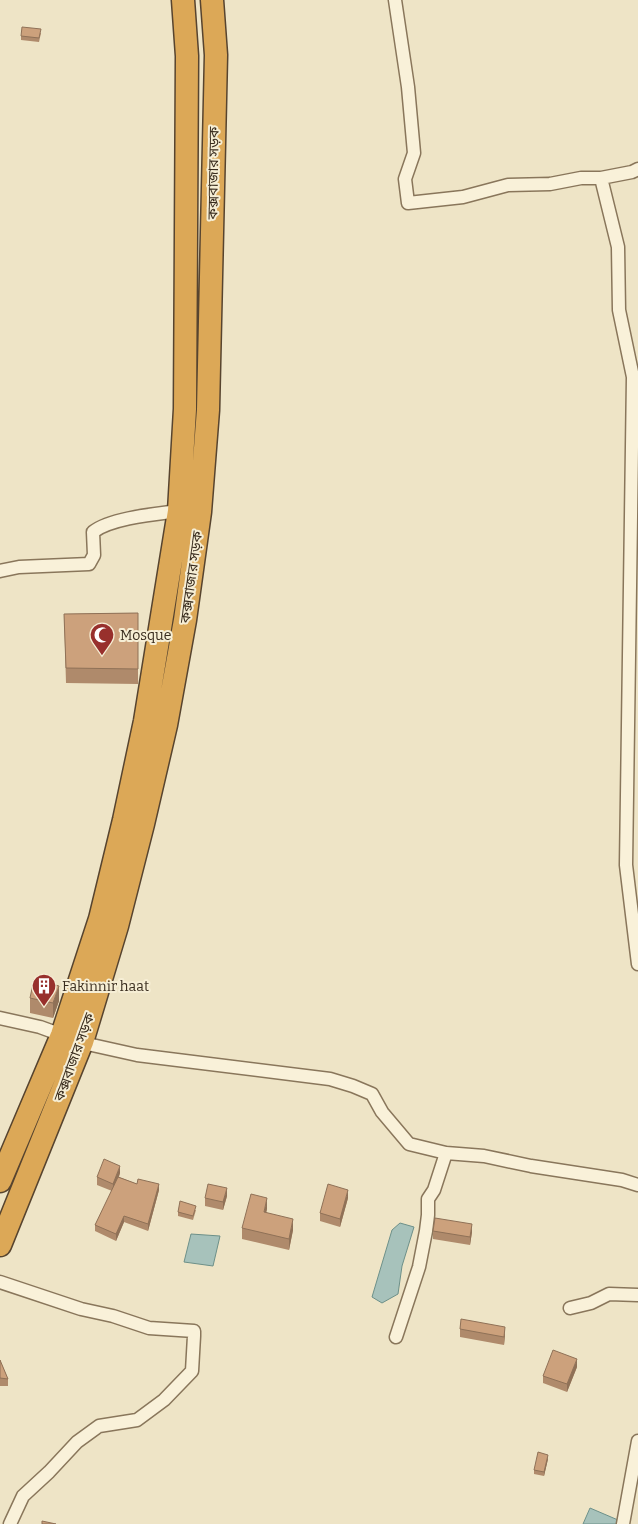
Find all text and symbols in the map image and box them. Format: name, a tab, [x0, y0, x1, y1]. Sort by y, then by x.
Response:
street label: কক্সবাজার সড়ক	[204, 126, 223, 221]
street label: কক্সবাজার সড়ক	[176, 529, 206, 625]
mosque icon: Mosque	[89, 622, 115, 656]
place label: Mosque	[120, 627, 171, 644]
building icon: Fakinnir haat	[31, 973, 57, 1007]
place label: Fakinnir haat	[62, 978, 149, 995]
street label: কক্সবাজার সড়ক	[50, 1010, 99, 1105]

